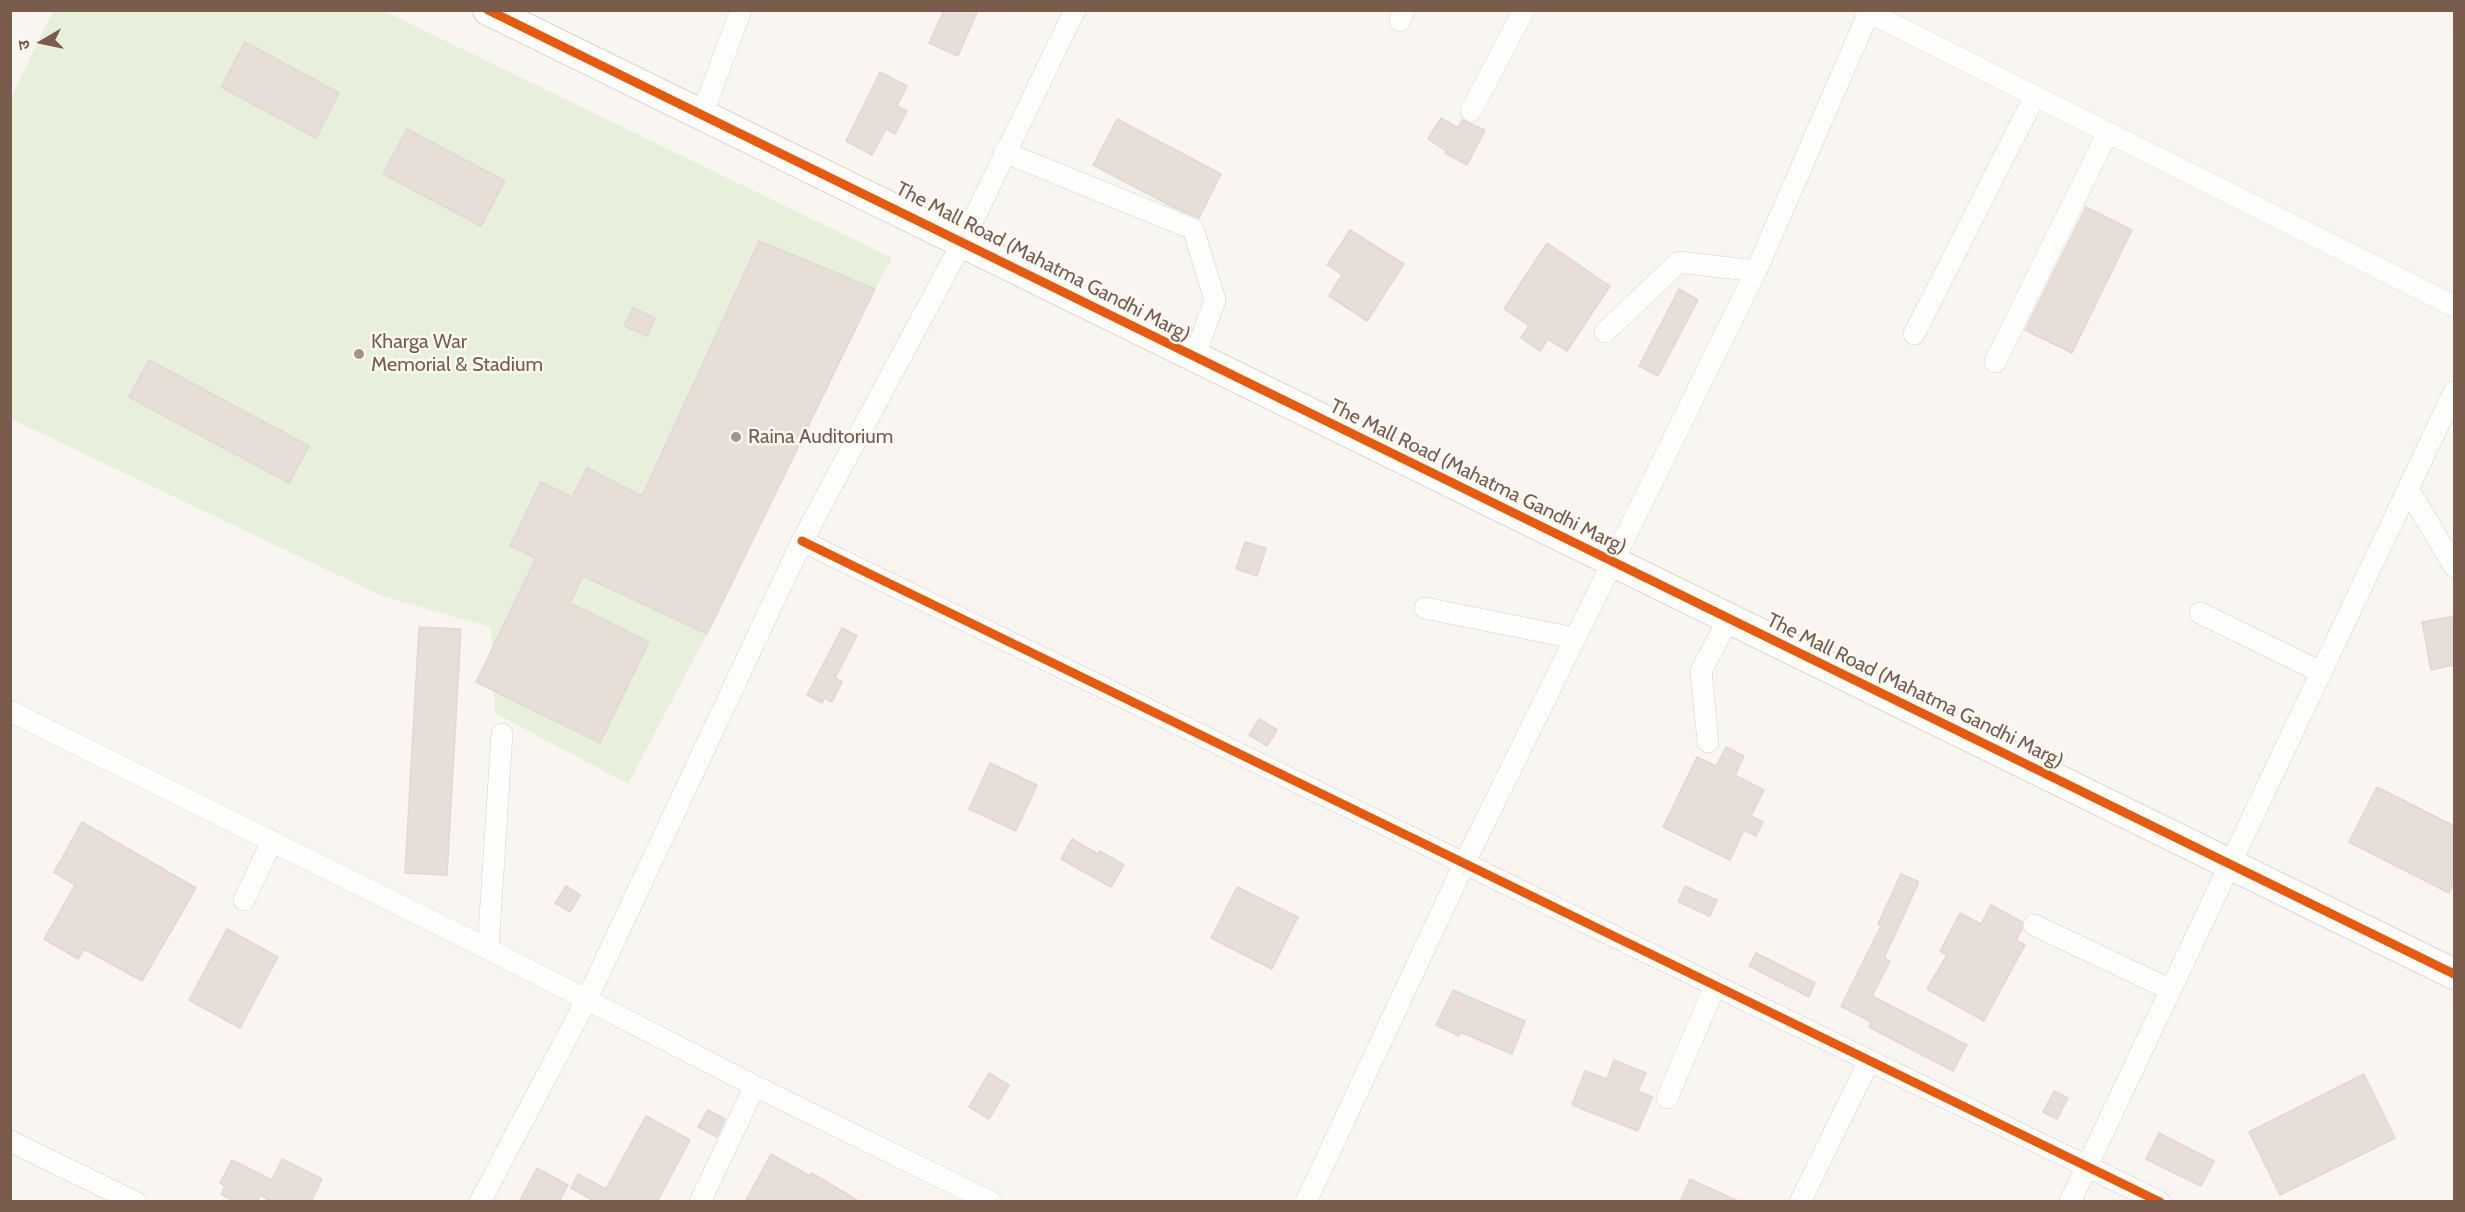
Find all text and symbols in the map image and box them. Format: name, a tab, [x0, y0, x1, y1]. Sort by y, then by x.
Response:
north arrow	[12, 12, 72, 72]
text: उ	[14, 39, 34, 51]
street label: The Mall Road (Mahatma Gandhi Marg)	[892, 177, 1194, 347]
place label: Kharga War Memorial & Stadium	[371, 330, 543, 377]
marker: Kharga War Memorial & Stadium	[352, 347, 366, 361]
street label: The Mall Road (Mahatma Gandhi Marg)	[1326, 395, 1630, 559]
place label: Raina Auditorium	[748, 425, 893, 449]
marker: Raina Auditorium	[729, 430, 743, 444]
street label: The Mall Road (Mahatma Gandhi Marg)	[1763, 609, 2067, 773]

